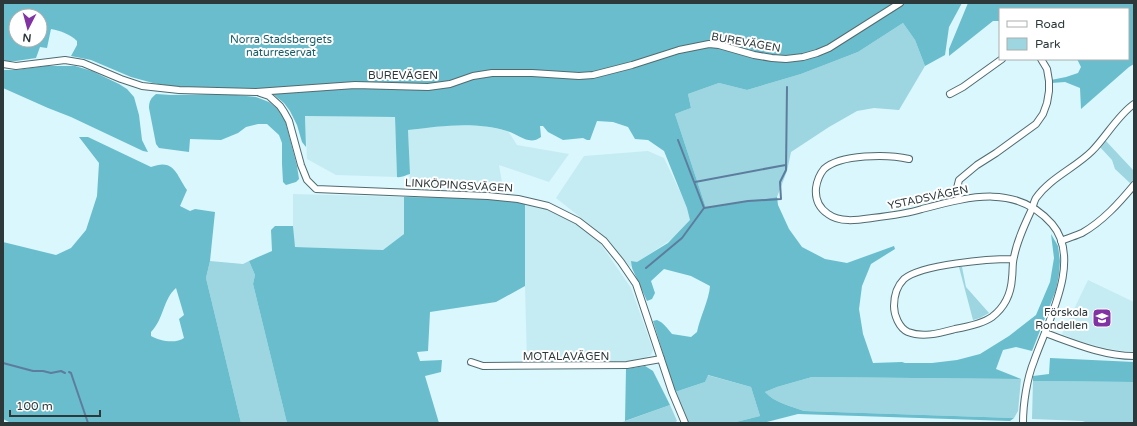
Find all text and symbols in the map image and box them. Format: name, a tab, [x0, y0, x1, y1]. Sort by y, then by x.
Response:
north arrow	[8, 8, 48, 48]
legend	[999, 8, 1129, 60]
text: Road	[1035, 17, 1065, 31]
street label: BUREVÄGEN	[710, 30, 782, 55]
text: N	[22, 31, 32, 44]
park label: Norra Stadsbergets naturreservat	[230, 33, 332, 59]
text: Park	[1035, 37, 1061, 51]
street label: BUREVÄGEN	[368, 69, 438, 82]
street label: LINKÖPINGSVÄGEN	[405, 176, 513, 195]
street label: YSTADSVÄGEN	[887, 183, 969, 212]
place label: Förskola Rondellen	[1035, 306, 1088, 332]
school or university icon: Förskola Rondellen	[1091, 307, 1113, 329]
street label: MOTALAVÄGEN	[523, 350, 609, 363]
scale bar	[10, 392, 100, 418]
text: 100 m	[16, 399, 53, 413]

